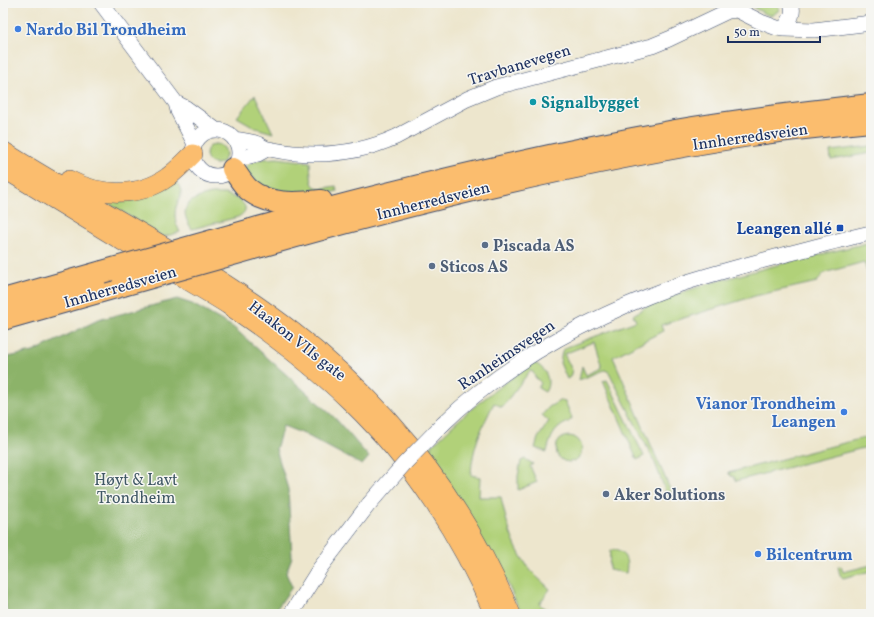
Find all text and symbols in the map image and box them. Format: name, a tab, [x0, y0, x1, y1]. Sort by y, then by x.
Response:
scale bar	[728, 18, 820, 44]
place label: Nardo Bil Trondheim	[26, 20, 186, 42]
marker: Nardo Bil Trondheim	[13, 24, 23, 34]
text: 50 m	[734, 25, 760, 41]
street label: Travbanevegen	[466, 40, 574, 92]
place label: Signalbygget	[541, 93, 639, 115]
marker: Signalbygget	[528, 97, 538, 107]
street label: Innherredsveien	[691, 119, 809, 157]
street label: Innherredsveien	[374, 177, 493, 227]
place label: Leangen allé	[736, 219, 832, 241]
marker: Leangen allé	[835, 223, 845, 233]
place label: Piscada AS	[493, 236, 575, 258]
marker: Piscada AS	[480, 240, 490, 250]
place label: Sticos AS	[440, 257, 508, 279]
street label: Innherredsveien	[62, 261, 179, 315]
marker: Sticos AS	[427, 261, 437, 271]
street label: Haakon VIIs gate	[243, 296, 350, 387]
street label: Ranheimsvegen	[454, 315, 560, 396]
place label: Vianor Trondheim Leangen	[696, 394, 836, 434]
marker: Vianor Trondheim Leangen	[839, 407, 849, 417]
park label: Høyt & Lavt Trondheim	[94, 470, 178, 510]
place label: Aker Solutions	[614, 485, 725, 507]
marker: Aker Solutions	[601, 489, 611, 499]
place label: Bilcentrum	[766, 545, 853, 567]
marker: Bilcentrum	[753, 549, 763, 559]

